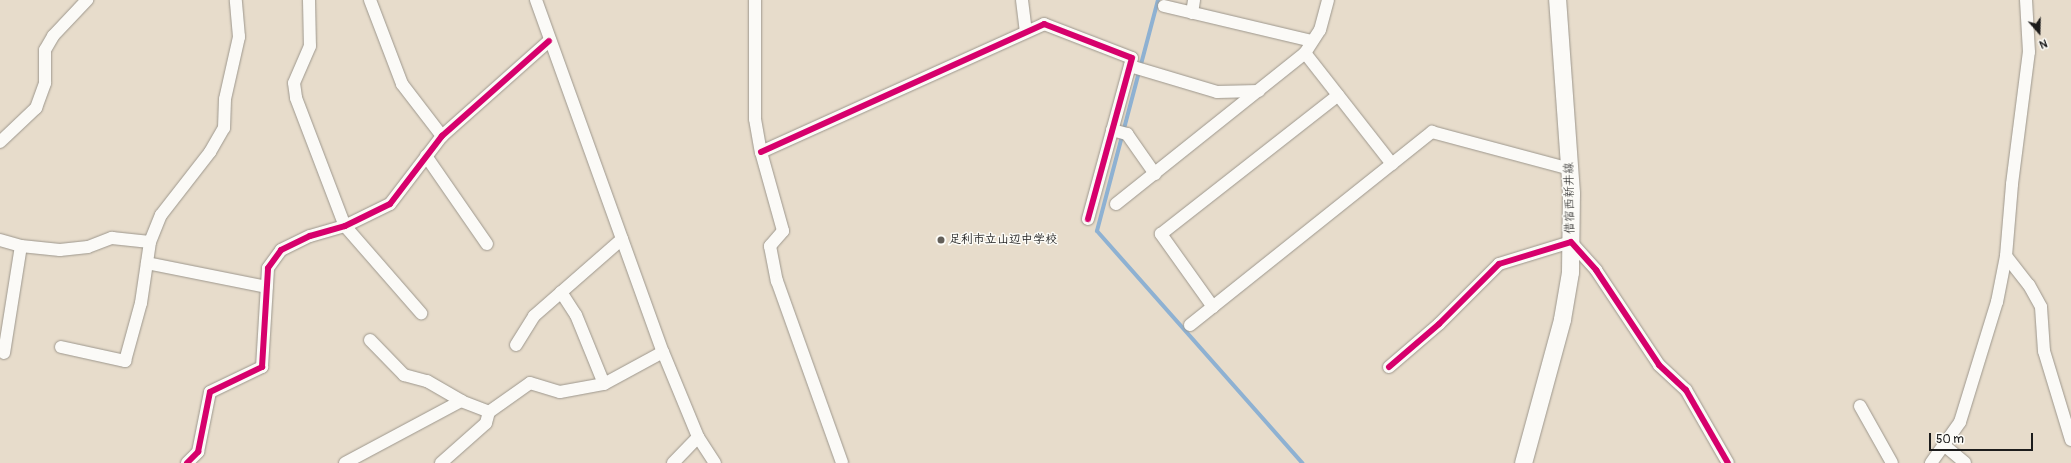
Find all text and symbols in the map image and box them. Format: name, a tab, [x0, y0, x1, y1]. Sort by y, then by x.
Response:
north arrow	[2019, 12, 2059, 52]
text: N	[2038, 36, 2049, 51]
street label: 借宿西新井線	[1562, 162, 1578, 234]
place label: 足利市立山辺中学校	[949, 233, 1057, 247]
marker: 足利市立山辺中学校	[936, 235, 946, 245]
scale bar	[1931, 425, 2035, 451]
text: 50 m	[1936, 432, 1964, 447]

